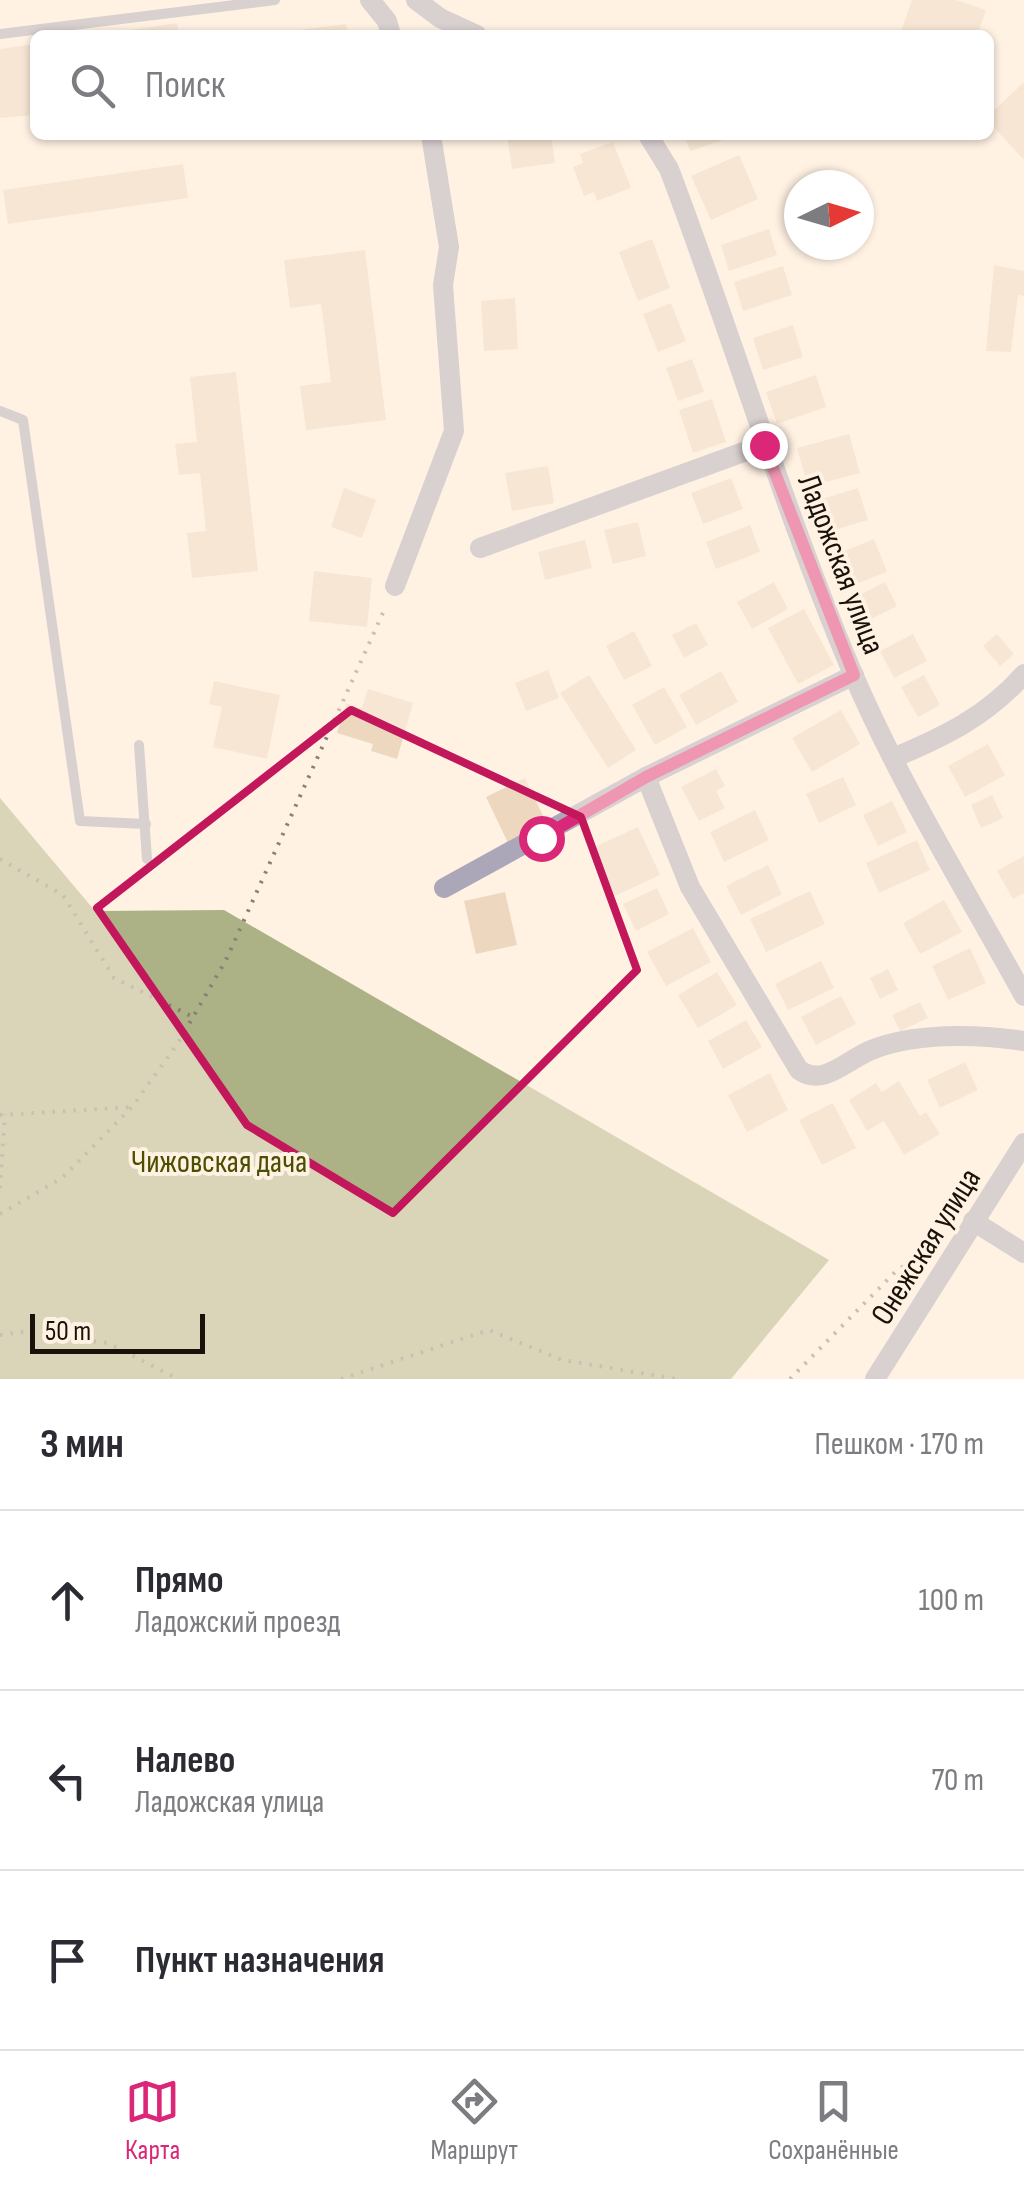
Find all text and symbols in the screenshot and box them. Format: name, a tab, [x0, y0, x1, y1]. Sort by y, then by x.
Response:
search box	[30, 30, 994, 140]
icon: search	[65, 58, 120, 113]
text: Поиск	[145, 63, 225, 108]
north arrow	[784, 170, 874, 260]
route end	[742, 423, 788, 469]
street label: Ладожская улица	[788, 469, 893, 660]
route start	[519, 816, 565, 862]
park label: Чижовская дача	[131, 1143, 307, 1182]
street label: Онежская улица	[863, 1161, 990, 1332]
scale bar	[30, 1309, 205, 1354]
text: 50 m	[45, 1315, 91, 1348]
text: 3 мин	[40, 1419, 124, 1470]
text: Пешком · 170 m	[815, 1425, 984, 1464]
text: Прямо	[135, 1558, 224, 1603]
icon: ahead	[40, 1573, 95, 1628]
text: 100 m	[919, 1581, 984, 1620]
text: Ладожский проезд	[135, 1603, 340, 1642]
text: Налево	[135, 1738, 235, 1783]
icon: left	[40, 1753, 95, 1808]
text: 70 m	[931, 1761, 984, 1800]
text: Ладожская улица	[135, 1783, 324, 1822]
icon: arrive	[40, 1933, 95, 1988]
text: Пункт назначения	[135, 1938, 384, 1983]
tab: Карта	[125, 2074, 180, 2167]
tab: Маршрут	[430, 2074, 518, 2167]
tab: Сохранённые	[768, 2074, 899, 2167]

